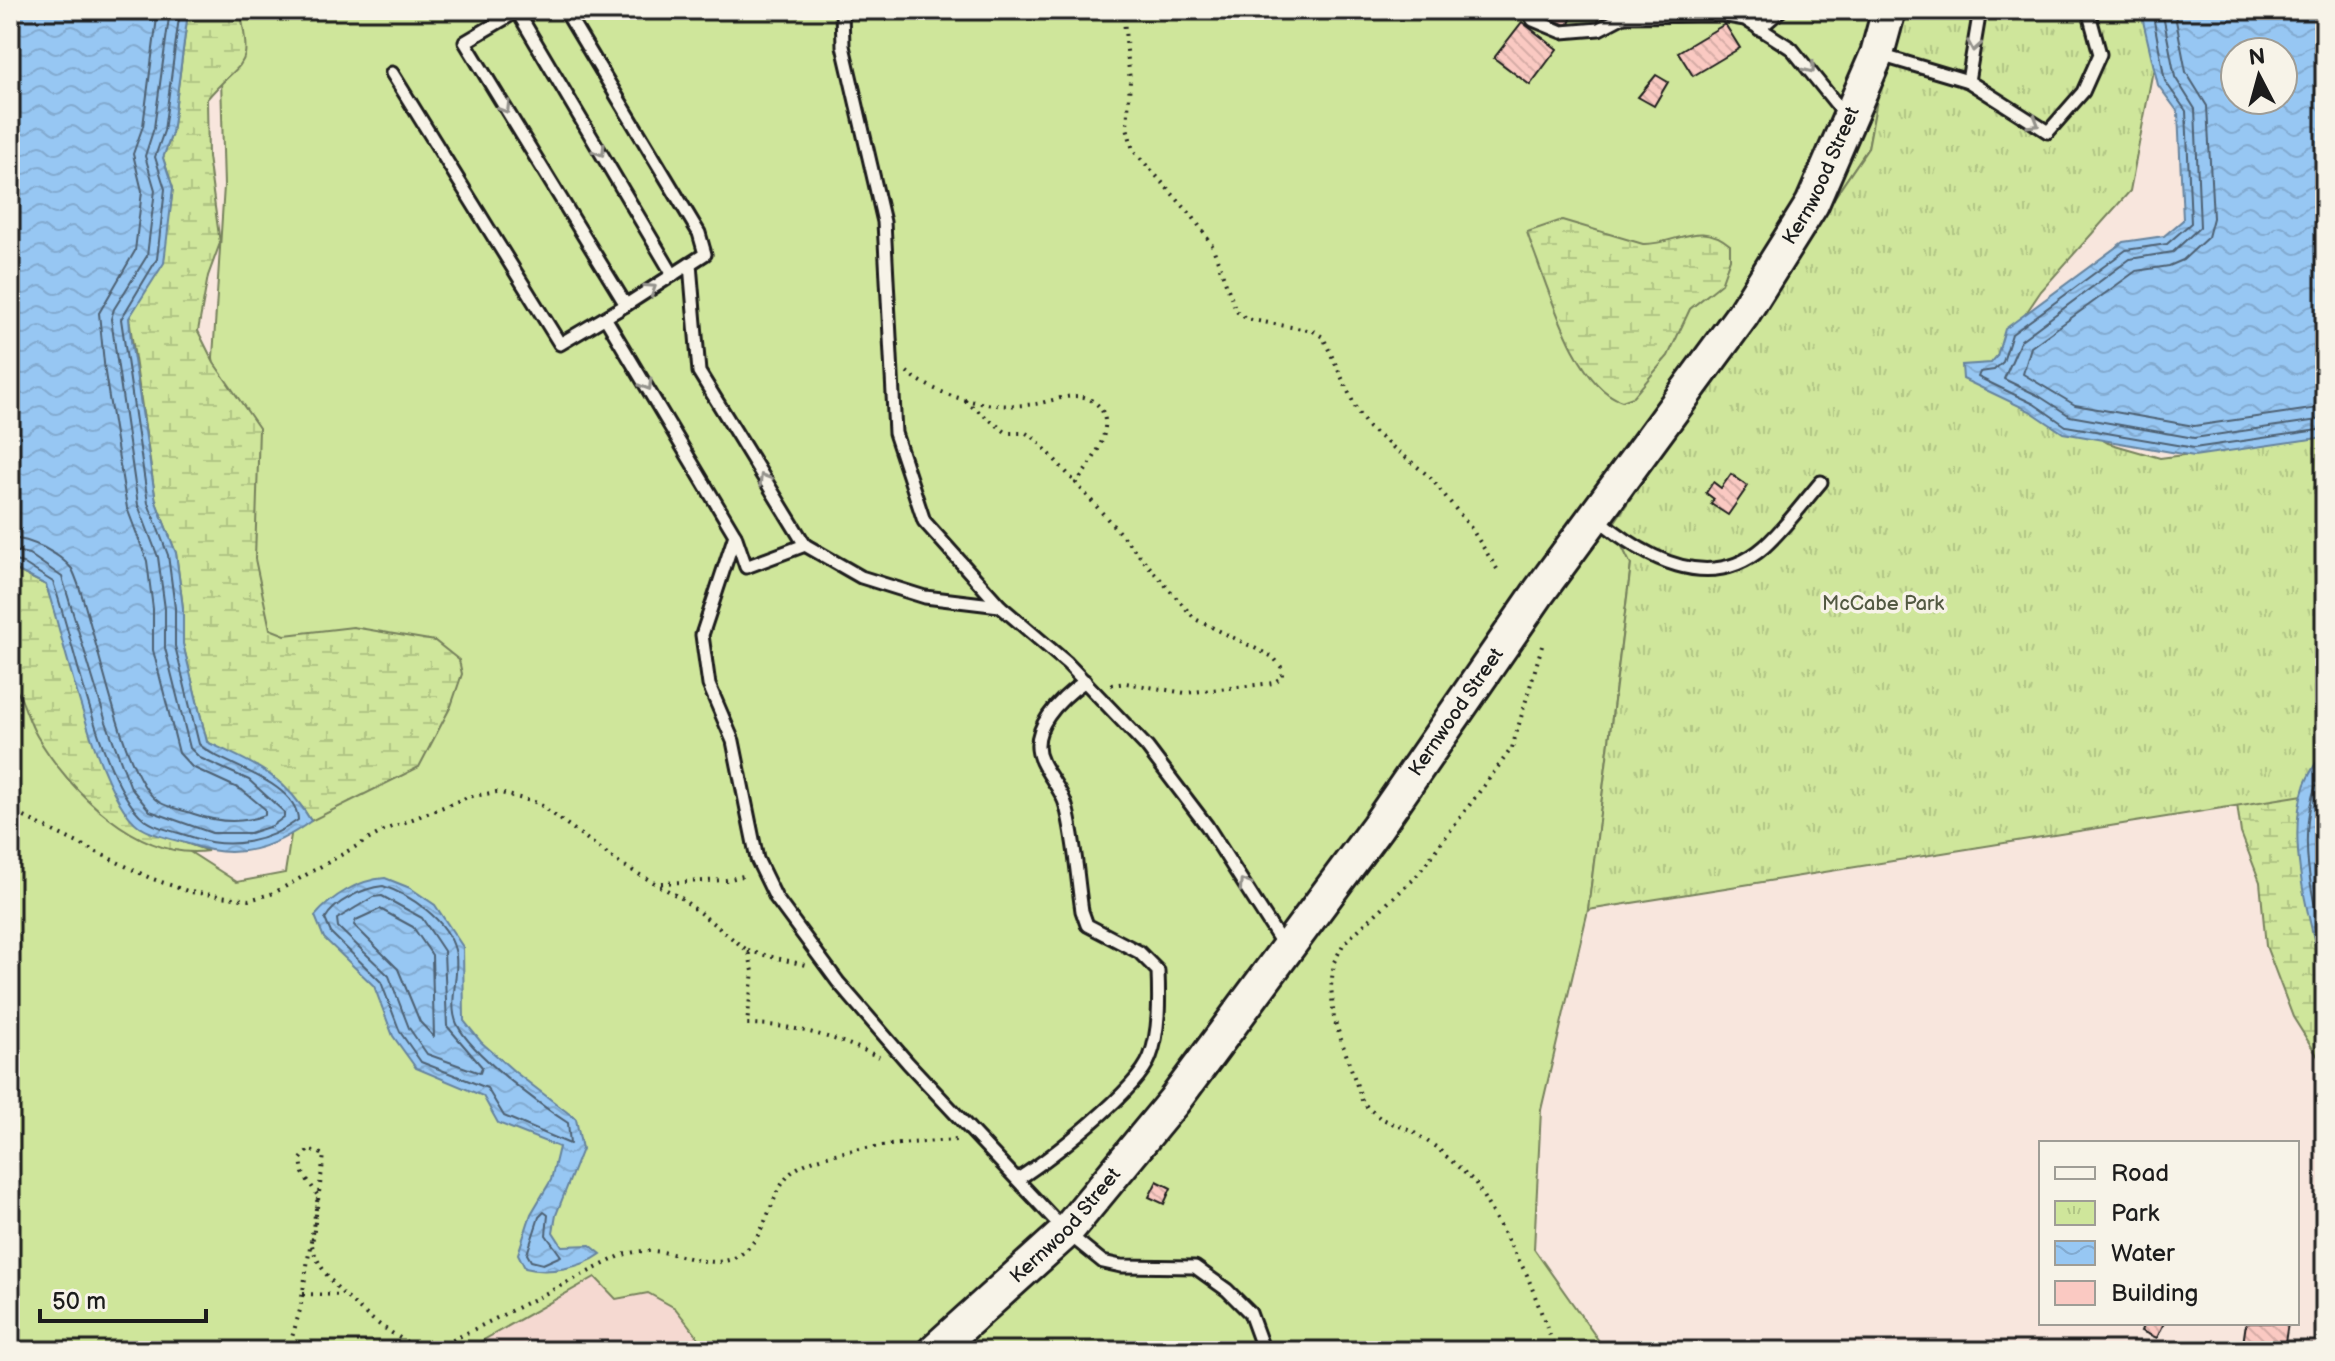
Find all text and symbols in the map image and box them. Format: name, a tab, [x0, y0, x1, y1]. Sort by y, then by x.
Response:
north arrow	[2219, 36, 2299, 116]
one-way arrow	[1966, 39, 1983, 52]
text: N	[2247, 43, 2267, 72]
one-way arrow	[1800, 59, 1815, 74]
one-way arrow	[496, 99, 511, 114]
street label: Kernwood Street	[1777, 103, 1865, 249]
one-way arrow	[2025, 113, 2040, 129]
one-way arrow	[590, 142, 605, 157]
one-way arrow	[642, 284, 656, 299]
one-way arrow	[637, 376, 653, 391]
one-way arrow	[759, 473, 774, 488]
park label: McCabe Park	[1822, 592, 1944, 616]
street label: Kernwood Street	[1404, 643, 1509, 781]
one-way arrow	[1239, 878, 1254, 893]
legend	[2039, 1141, 2299, 1325]
text: Road	[2111, 1159, 2169, 1188]
street label: Kernwood Street	[1005, 1163, 1126, 1288]
text: Park	[2111, 1199, 2159, 1228]
text: Water	[2111, 1239, 2175, 1268]
scale bar	[40, 1273, 206, 1323]
text: Building	[2111, 1279, 2198, 1308]
text: 50 m	[52, 1287, 106, 1316]

